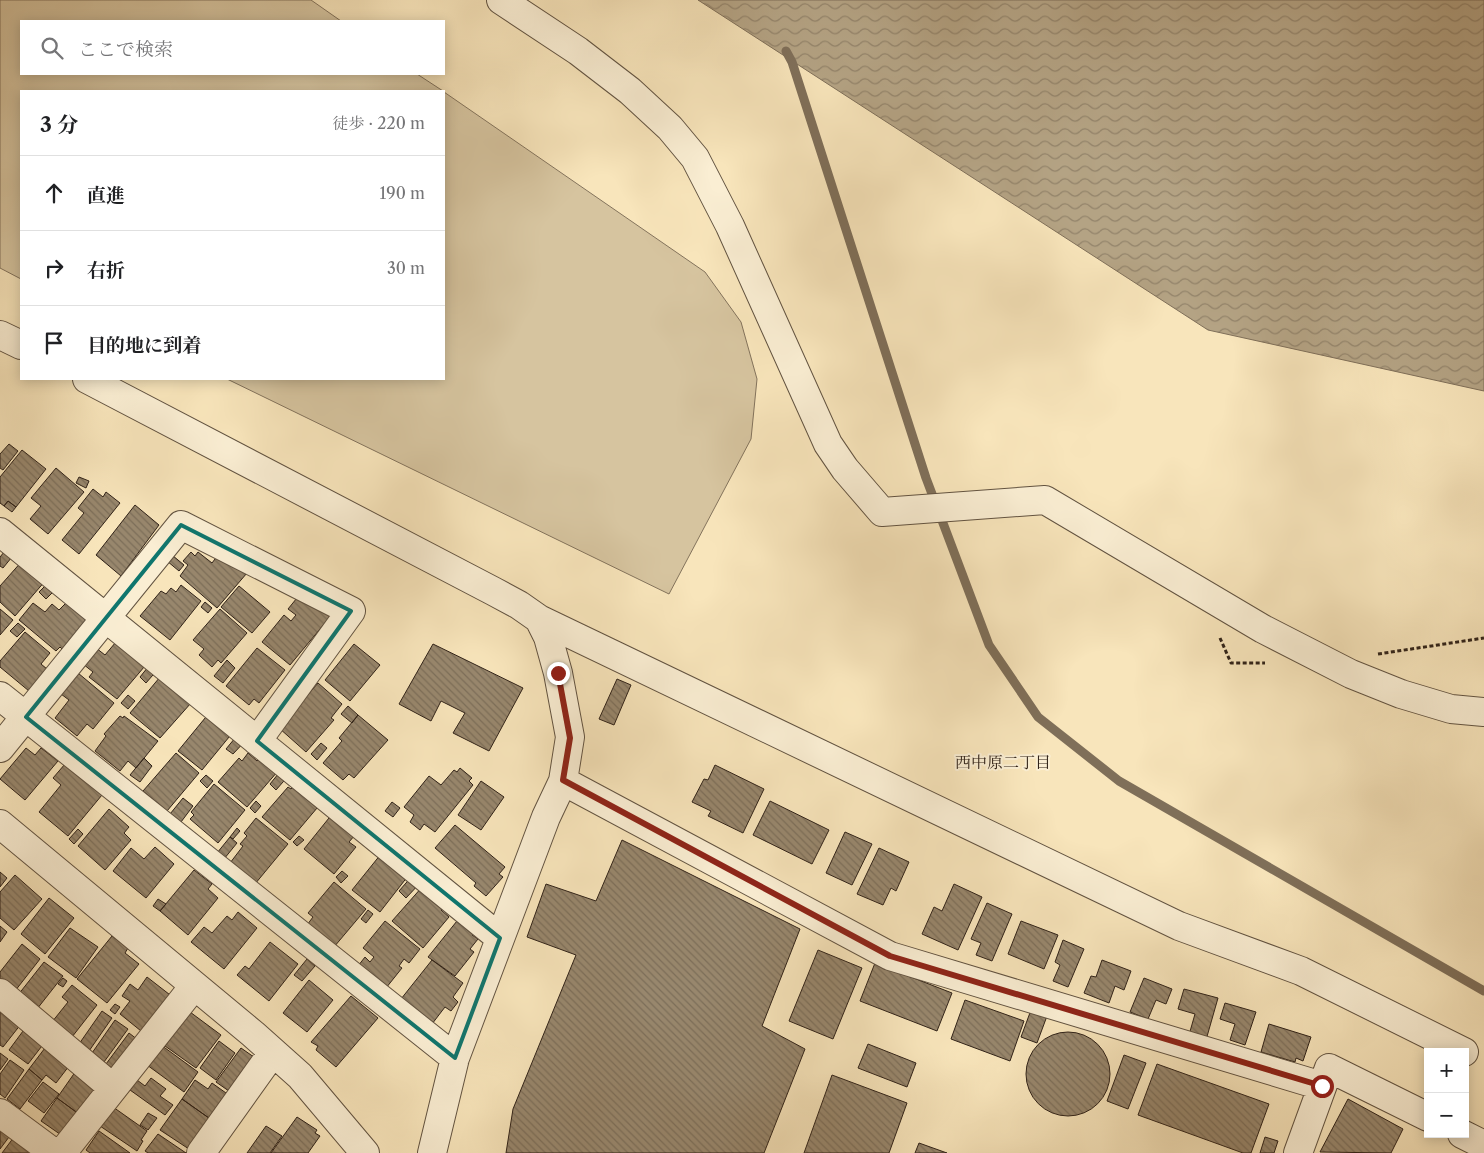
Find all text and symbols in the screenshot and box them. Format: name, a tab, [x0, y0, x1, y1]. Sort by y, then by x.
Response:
search box	[20, 20, 445, 75]
icon: search	[38, 34, 66, 62]
text: ここで検索	[78, 38, 173, 61]
text: 3 分	[40, 112, 78, 137]
text: 徒歩 · 220 m	[332, 113, 425, 133]
icon: ahead	[40, 179, 68, 207]
text: 190 m	[380, 183, 425, 203]
text: 直進	[87, 184, 125, 207]
icon: right	[40, 254, 68, 282]
text: 30 m	[387, 258, 425, 278]
text: 右折	[87, 259, 125, 282]
icon: arrive	[40, 329, 68, 357]
text: 目的地に到着	[87, 334, 201, 357]
route end	[547, 662, 570, 685]
district label: 西中原二丁目	[955, 752, 1051, 772]
map controls	[1424, 1048, 1469, 1138]
button: +	[1424, 1048, 1469, 1093]
route start	[1311, 1075, 1334, 1098]
button: −	[1424, 1093, 1469, 1138]

